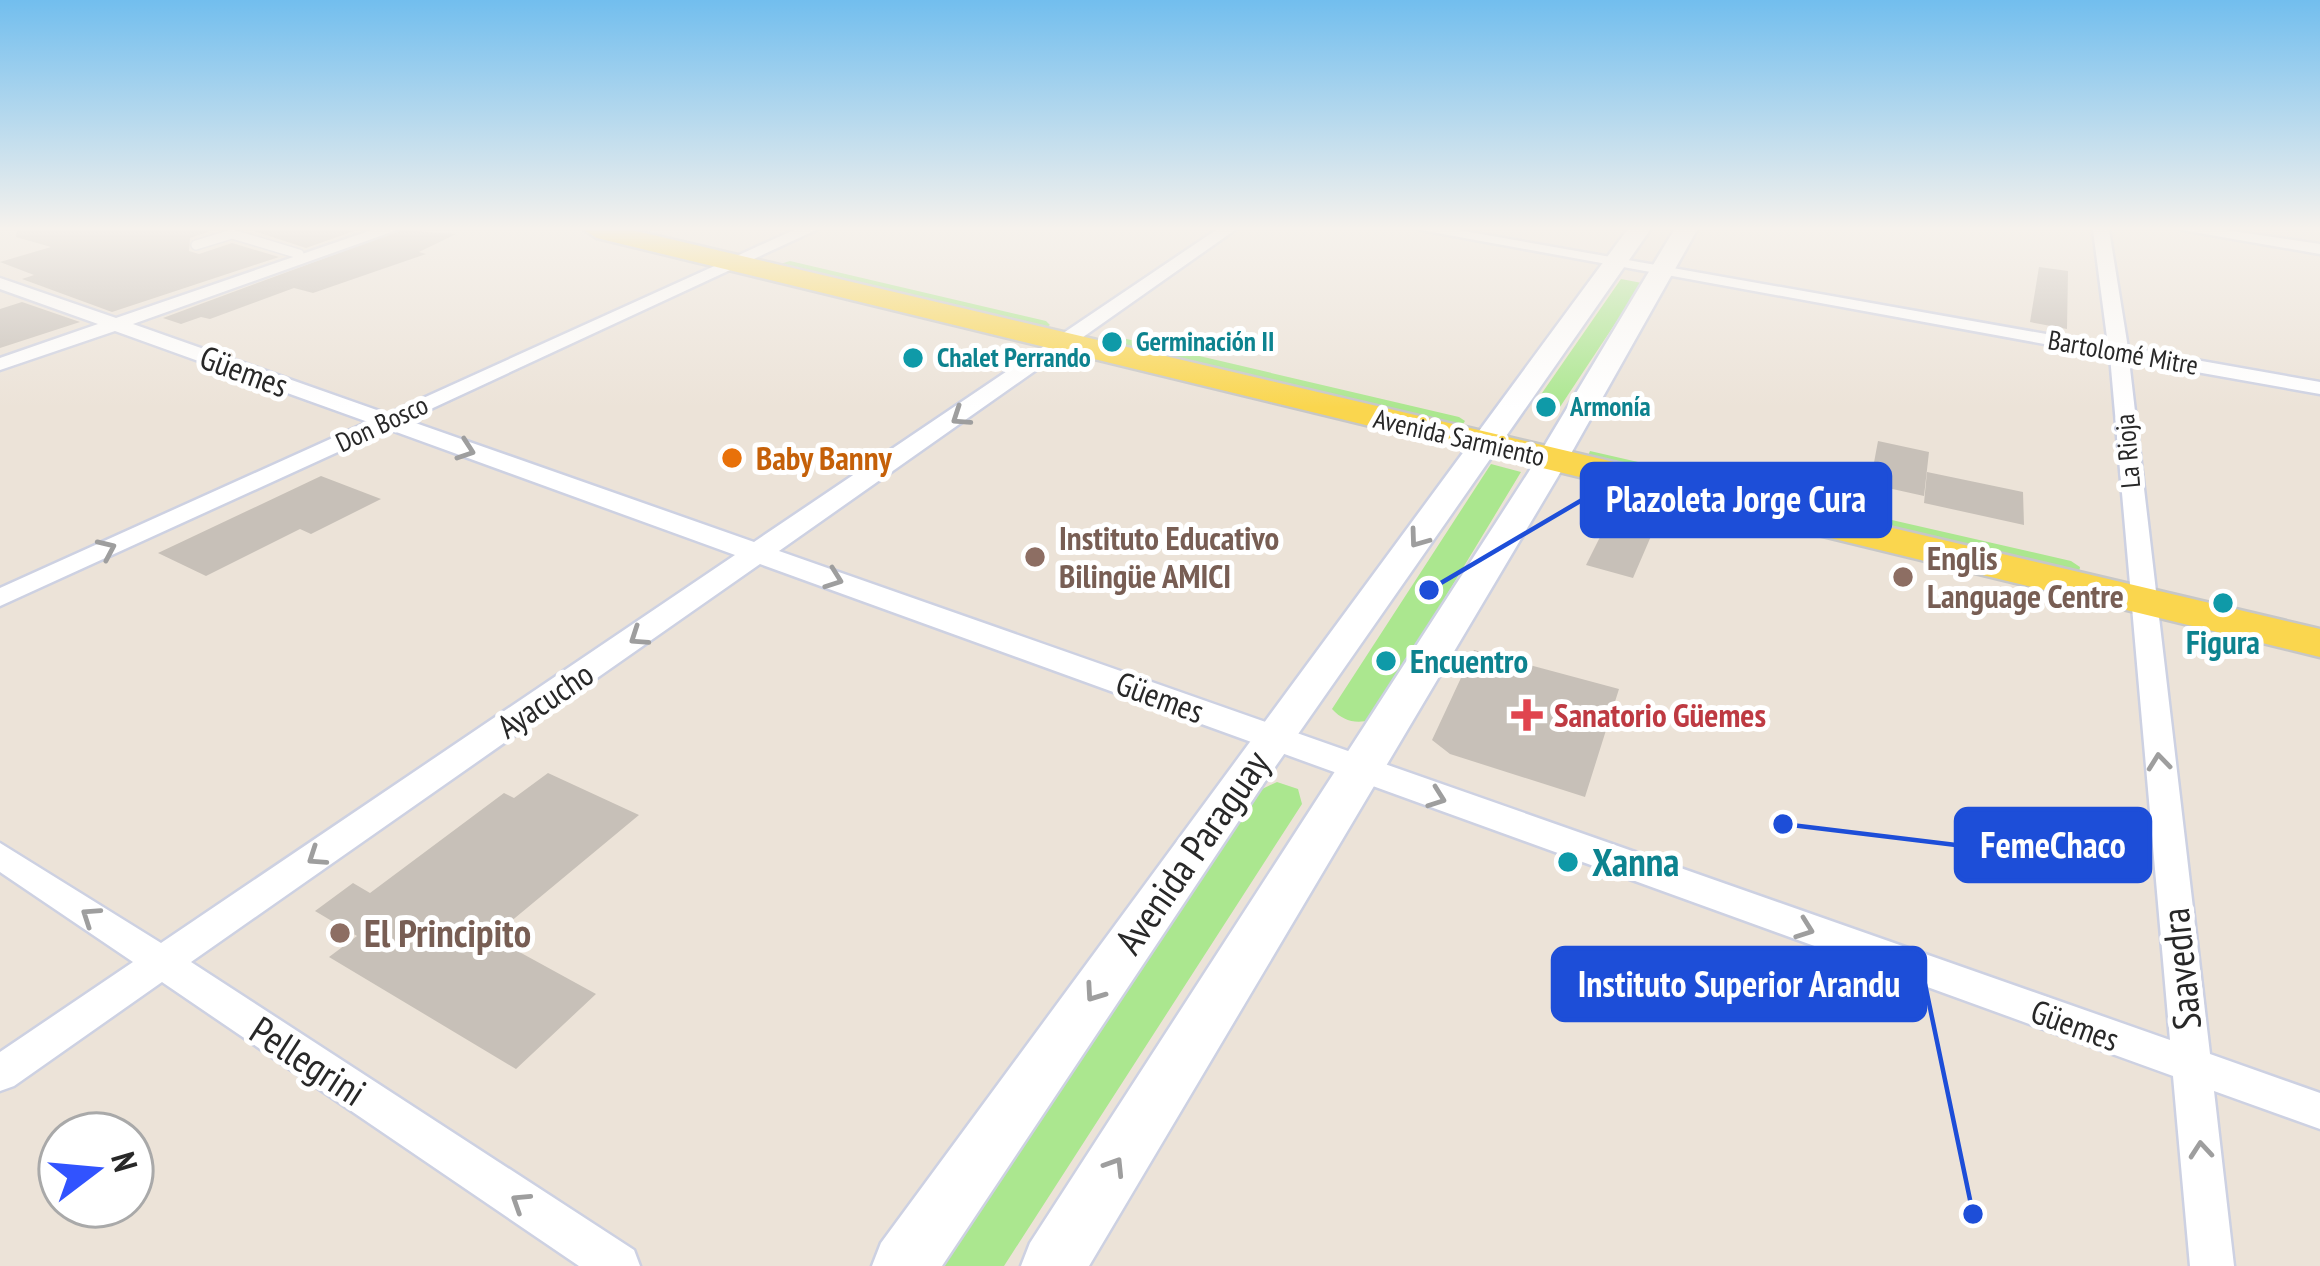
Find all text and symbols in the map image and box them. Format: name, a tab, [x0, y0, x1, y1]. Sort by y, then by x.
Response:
street label: Bartolomé Mitre	[2045, 322, 2201, 382]
place label: Germinación II	[1136, 324, 1274, 358]
marker: Germinación II	[1099, 329, 1125, 355]
street label: Güemes	[194, 335, 294, 406]
place label: Chalet Perrando	[937, 340, 1091, 374]
marker: Chalet Perrando	[900, 345, 926, 371]
street label: Don Bosco	[330, 387, 433, 459]
place label: Armonía	[1569, 389, 1651, 423]
marker: Armonía	[1533, 394, 1559, 420]
street label: Avenida Sarmiento	[1370, 401, 1548, 473]
one-way arrow	[952, 403, 974, 425]
street label: La Rioja	[2107, 413, 2147, 490]
one-way arrow	[454, 436, 475, 460]
place label: Baby Banny	[756, 436, 892, 479]
marker: Baby Banny	[719, 445, 745, 471]
callout: Plazoleta Jorge Cura	[1582, 464, 1890, 536]
text: Plazoleta Jorge Cura	[1606, 475, 1866, 522]
place label: Instituto Educativo Bilingüe AMICI	[1059, 516, 1279, 597]
one-way arrow	[1411, 526, 1433, 547]
place label: Englis Language Centre	[1927, 536, 2124, 617]
one-way arrow	[94, 540, 116, 564]
marker: Instituto Educativo Bilingüe AMICI	[1022, 544, 1048, 570]
marker: Englis Language Centre	[1890, 564, 1916, 590]
one-way arrow	[822, 565, 843, 590]
marker: Figura	[2210, 590, 2236, 616]
place label: Figura	[2186, 620, 2260, 663]
one-way arrow	[629, 623, 651, 645]
place label: Encuentro	[1410, 639, 1528, 682]
marker: Encuentro	[1373, 648, 1399, 674]
street label: Ayacucho	[488, 652, 601, 747]
street label: Güemes	[1110, 661, 1210, 732]
place label: Sanatorio Güemes	[1554, 693, 1766, 736]
marker: Sanatorio Güemes	[1511, 699, 1543, 731]
street label: Avenida Paraguay	[1103, 740, 1281, 964]
one-way arrow	[2146, 752, 2172, 772]
one-way arrow	[1426, 784, 1447, 808]
callout: FemeChaco	[1956, 809, 2150, 881]
text: FemeChaco	[1980, 821, 2126, 868]
place label: Xanna	[1592, 836, 1679, 887]
one-way arrow	[307, 842, 329, 864]
marker: Xanna	[1555, 849, 1581, 875]
street label: Saavedra	[2149, 906, 2212, 1033]
place label: El Principito	[364, 907, 531, 958]
one-way arrow	[81, 908, 103, 930]
one-way arrow	[1793, 915, 1814, 939]
marker: El Principito	[327, 920, 353, 946]
callout: Instituto Superior Arandu	[1553, 948, 1925, 1020]
text: Instituto Superior Arandu	[1578, 960, 1900, 1007]
one-way arrow	[1086, 980, 1108, 1002]
street label: Güemes	[2025, 989, 2125, 1060]
street label: Pellegrini	[241, 1004, 376, 1117]
north arrow	[36, 1110, 156, 1230]
one-way arrow	[2189, 1140, 2214, 1159]
text: N	[102, 1147, 148, 1176]
one-way arrow	[1101, 1158, 1123, 1180]
one-way arrow	[511, 1194, 533, 1216]

